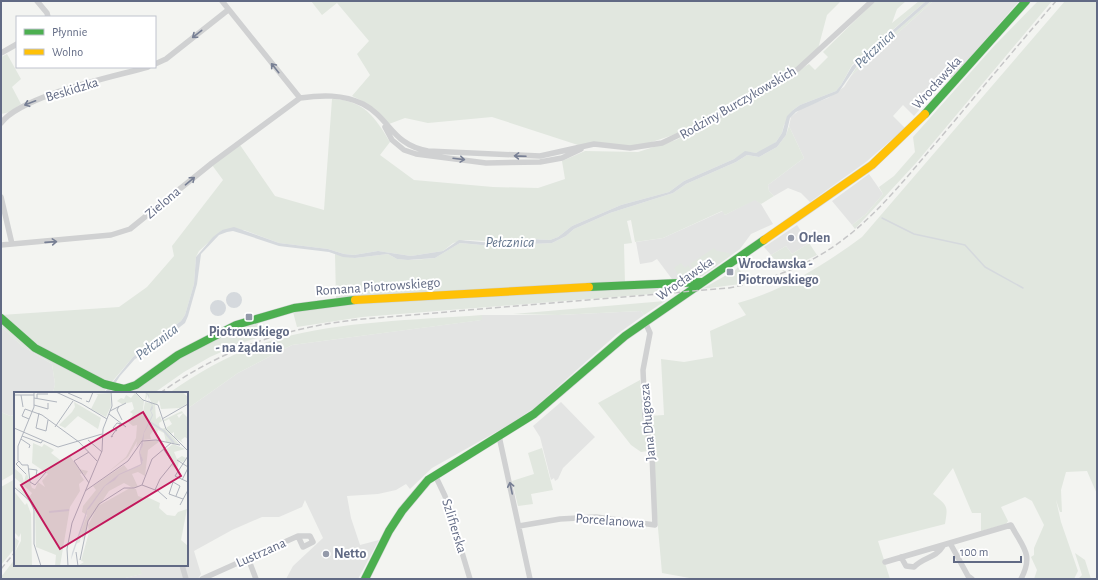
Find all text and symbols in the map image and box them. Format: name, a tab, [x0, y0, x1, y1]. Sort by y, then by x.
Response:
legend	[16, 16, 156, 68]
text: Płynnie	[52, 26, 87, 39]
water label: Pełcznica	[852, 27, 898, 71]
one-way arrow	[192, 30, 203, 38]
text: Wolno	[52, 46, 83, 58]
street label: Wrocławska	[910, 53, 965, 112]
one-way arrow	[271, 62, 280, 73]
street label: Rodziny Burczykowskich	[677, 64, 799, 142]
street label: Beskidzka	[44, 75, 101, 105]
one-way arrow	[25, 100, 37, 108]
one-way arrow	[514, 152, 527, 160]
one-way arrow	[452, 156, 465, 163]
one-way arrow	[185, 176, 196, 185]
street label: Zielona	[143, 184, 184, 222]
place label: Orlen	[799, 231, 830, 245]
marker: Orlen	[786, 233, 796, 243]
water label: Pełcznica	[485, 235, 535, 250]
one-way arrow	[44, 238, 57, 245]
street label: Wrocławska	[654, 254, 716, 304]
place label: Wrocławska - Piotrowskiego	[738, 257, 819, 287]
marker: Wrocławska - Piotrowskiego	[725, 267, 735, 277]
street label: Romana Piotrowskiego	[315, 276, 441, 298]
marker: Piotrowskiego - na żądanie	[244, 312, 254, 322]
water label: Pełcznica	[133, 321, 181, 363]
place label: Piotrowskiego - na żądanie	[209, 325, 289, 355]
street label: Jana Długosza	[638, 382, 658, 461]
inset map	[14, 392, 188, 566]
one-way arrow	[506, 482, 514, 495]
street label: Szlifierska	[439, 497, 469, 555]
street label: Porcelanowa	[575, 512, 646, 530]
street label: Lustrzana	[234, 536, 288, 570]
scale bar	[954, 538, 1021, 564]
text: 100 m	[960, 546, 988, 558]
place label: Netto	[334, 547, 366, 561]
marker: Netto	[321, 549, 331, 559]

